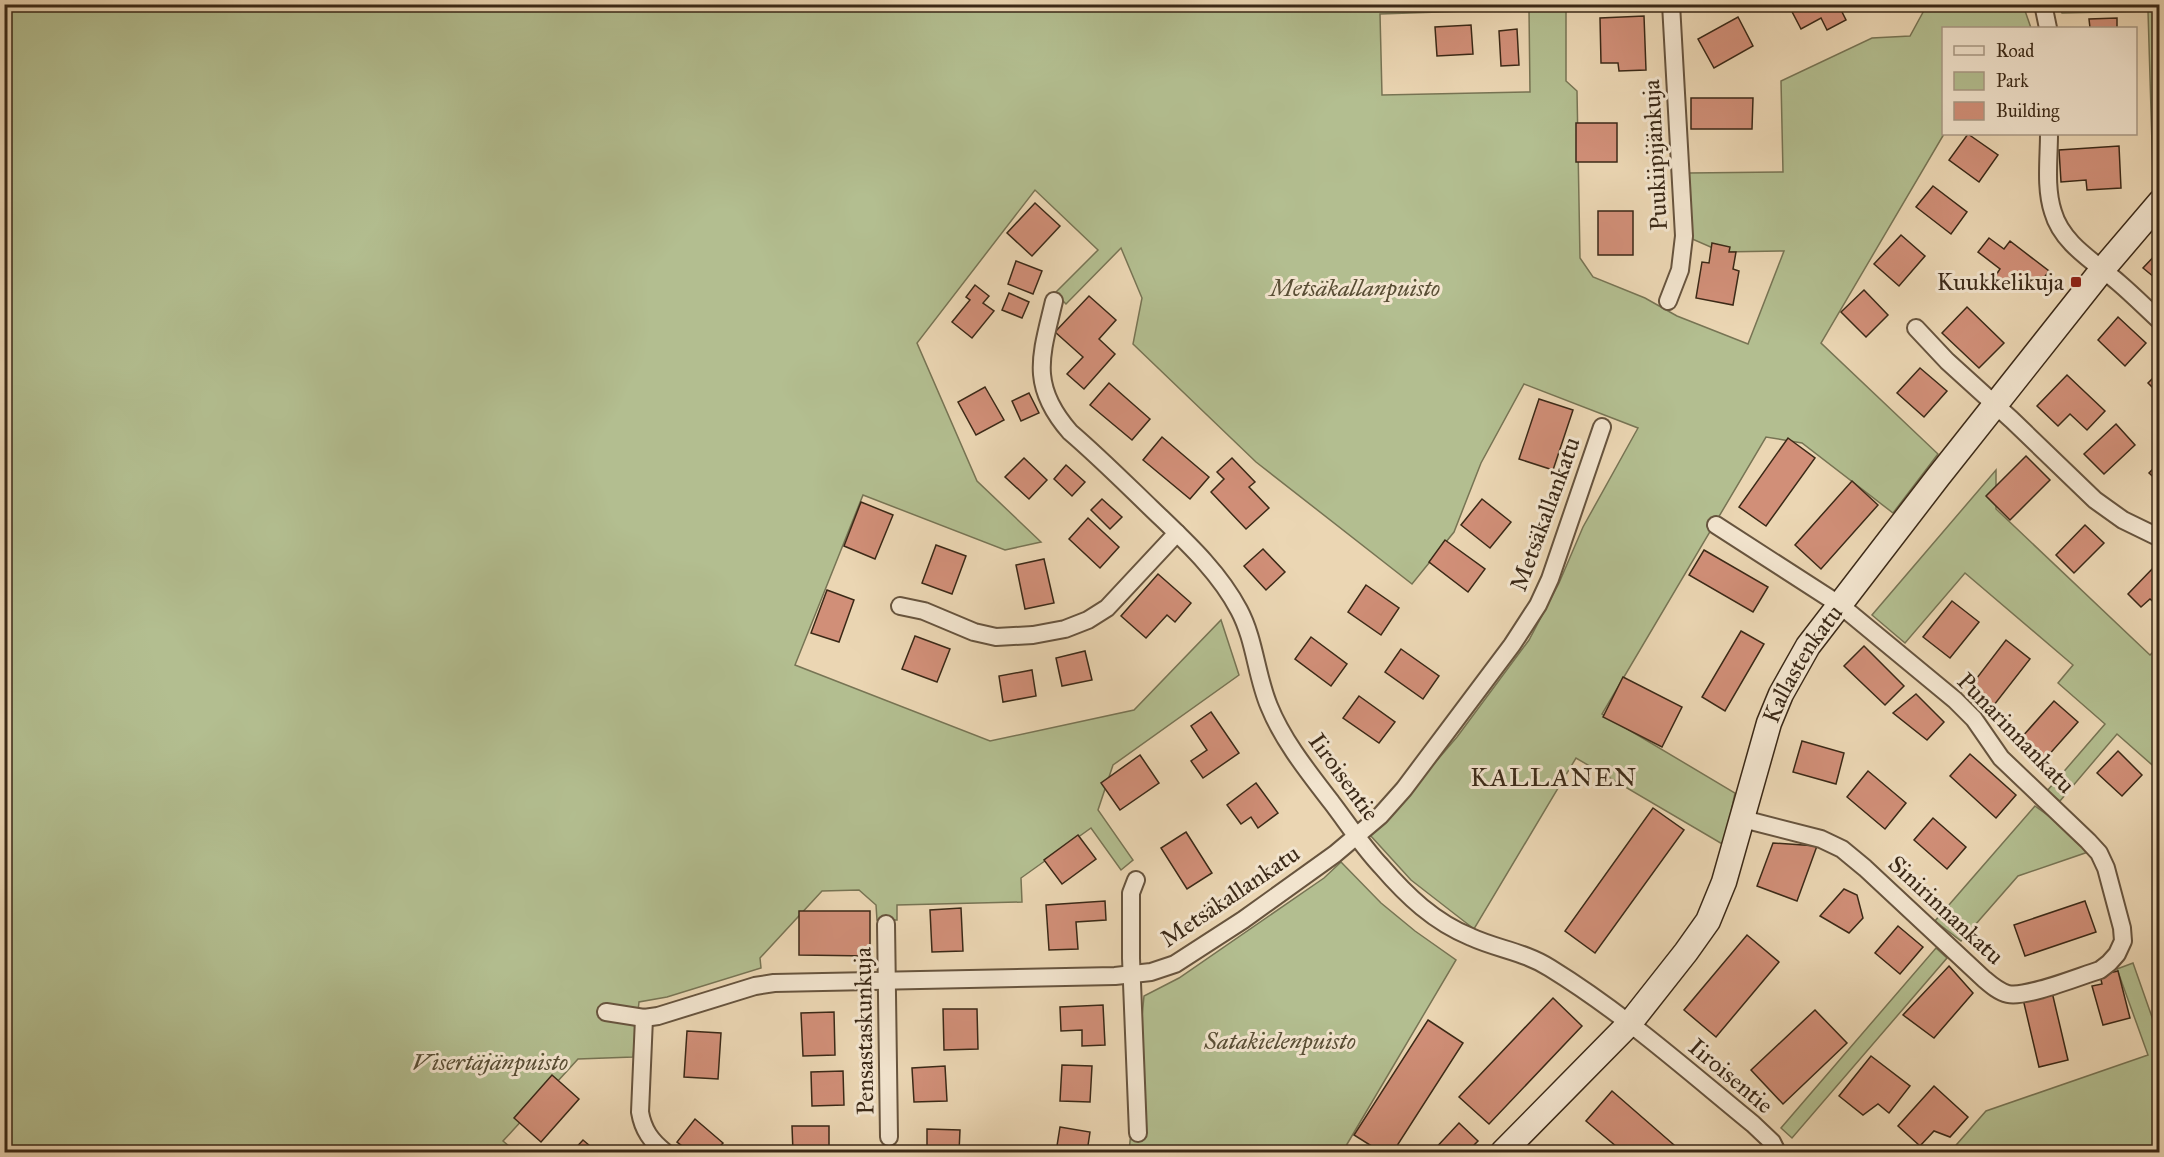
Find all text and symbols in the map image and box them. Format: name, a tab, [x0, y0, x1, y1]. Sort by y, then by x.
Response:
legend	[1942, 27, 2137, 135]
text: Road	[1996, 40, 2034, 62]
text: Park	[1996, 70, 2029, 92]
street label: Puukiipijänkuja	[1636, 78, 1674, 231]
text: Building	[1996, 100, 2060, 123]
place label: Kuukkelikuja	[1937, 267, 2065, 297]
park label: Metsäkallanpuisto	[1268, 273, 1440, 303]
marker: Kuukkelikuja	[2069, 275, 2083, 289]
street label: Metsäkallankatu	[1503, 433, 1587, 595]
street label: Kallastenkatu	[1756, 598, 1849, 727]
street label: Punarinnankatu	[1951, 666, 2081, 800]
street label: Iiroisentie	[1302, 727, 1386, 827]
district label: KALLANEN	[1470, 761, 1638, 793]
street label: Metsäkallankatu	[1155, 838, 1306, 954]
street label: Sinirinnankatu	[1882, 849, 2010, 971]
street label: Pensastaskunkuja	[848, 946, 880, 1115]
park label: Satakielenpuisto	[1203, 1026, 1356, 1056]
street label: Iiroisentie	[1683, 1032, 1779, 1120]
park label: Visertäjänpuisto	[412, 1047, 568, 1077]

